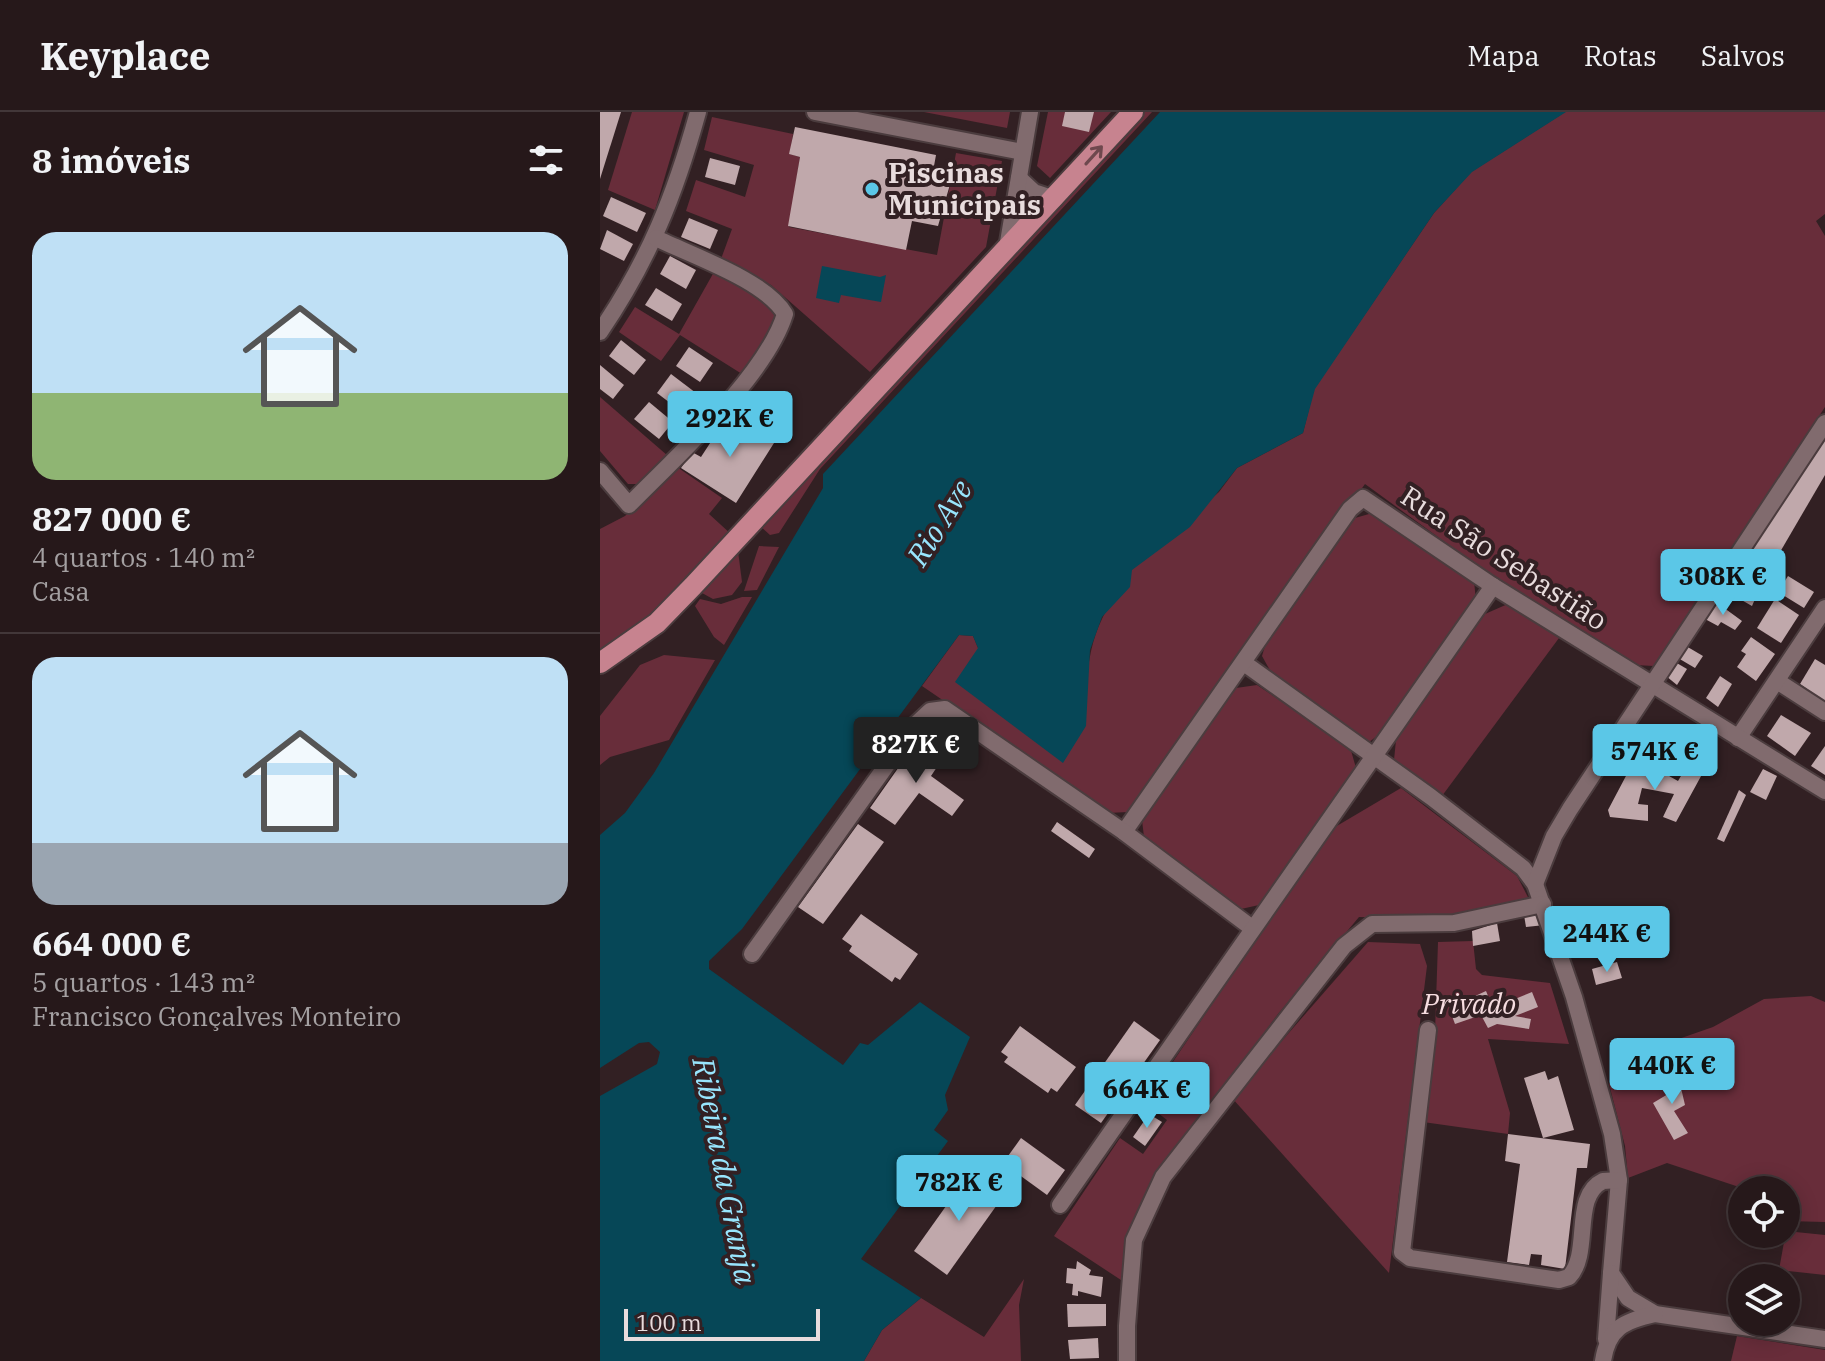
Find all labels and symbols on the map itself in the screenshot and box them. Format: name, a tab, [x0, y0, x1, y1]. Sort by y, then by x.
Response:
one-way arrow	[1084, 146, 1102, 166]
place label: Piscinas Municipais	[888, 154, 1041, 223]
marker: Piscinas Municipais	[863, 180, 881, 198]
pin: 292K €	[665, 391, 795, 459]
water label: Rio Ave	[897, 472, 980, 573]
street label: Rua São Sebastião	[1394, 477, 1615, 638]
pin: 308K €	[1658, 549, 1788, 617]
pin: 827K €	[851, 717, 981, 785]
pin: 574K €	[1590, 724, 1720, 792]
pin: 244K €	[1542, 906, 1672, 974]
park label: Privado	[1421, 985, 1516, 1022]
pin: 440K €	[1607, 1038, 1737, 1106]
water label: Ribeira da Granja	[684, 1053, 767, 1288]
pin: 664K €	[1082, 1062, 1212, 1130]
pin: 782K €	[894, 1155, 1024, 1223]
scale bar	[624, 1305, 820, 1341]

